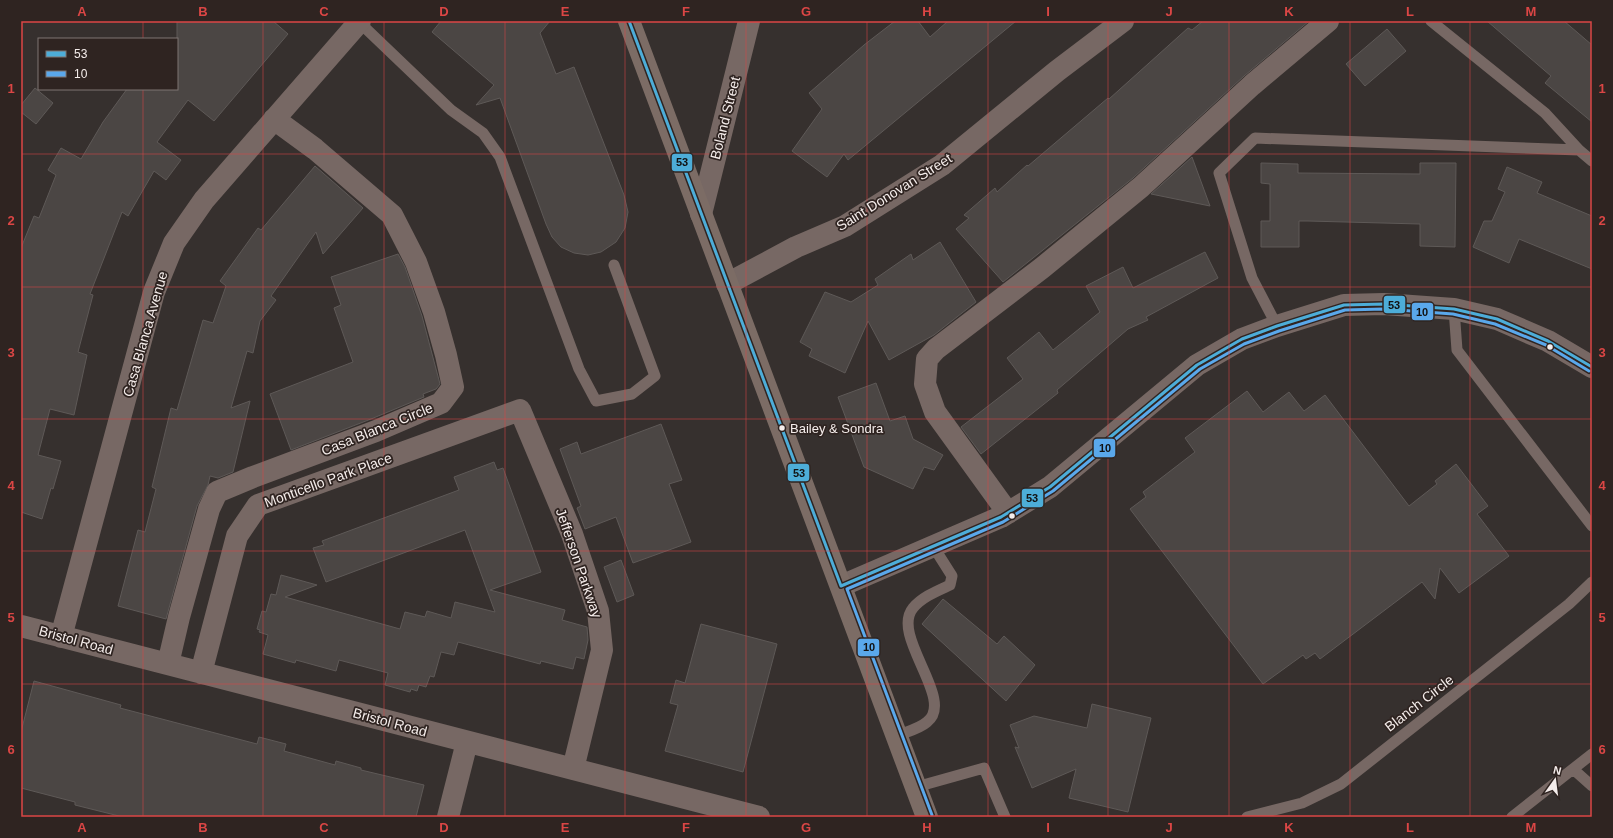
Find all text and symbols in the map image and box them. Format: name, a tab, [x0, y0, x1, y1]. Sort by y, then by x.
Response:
text: A	[77, 4, 87, 19]
text: B	[198, 4, 208, 19]
text: C	[319, 4, 329, 19]
text: D	[439, 4, 449, 19]
text: E	[561, 4, 570, 19]
text: F	[682, 4, 690, 19]
text: G	[801, 4, 811, 19]
text: H	[922, 4, 932, 19]
text: I	[1046, 4, 1050, 19]
text: J	[1165, 4, 1173, 19]
text: K	[1284, 4, 1294, 19]
text: L	[1406, 4, 1414, 19]
text: M	[1526, 4, 1536, 19]
legend	[38, 38, 178, 90]
text: 53	[74, 47, 88, 61]
text: 10	[74, 67, 88, 81]
street label: Boland Street	[707, 75, 743, 161]
text: 1	[7, 81, 15, 96]
text: 1	[1598, 81, 1606, 96]
street label: Saint Donovan Street	[833, 150, 955, 234]
line badge: 53	[671, 153, 693, 172]
text: 53	[676, 156, 688, 168]
text: 2	[7, 213, 15, 228]
text: 2	[1598, 213, 1606, 228]
street label: Casa Blanca Avenue	[119, 269, 171, 399]
line badge: 53	[1383, 295, 1406, 314]
text: 53	[1388, 299, 1400, 311]
line badge: 10	[1411, 302, 1434, 321]
text: 10	[1416, 306, 1428, 318]
unlabelled marker	[1545, 342, 1555, 352]
text: 3	[7, 345, 15, 360]
text: 3	[1598, 345, 1606, 360]
street label: Casa Blanca Circle	[319, 399, 435, 459]
place label: Bailey & Sondra	[790, 421, 884, 436]
marker: Bailey & Sondra	[777, 423, 787, 433]
line badge: 10	[1093, 438, 1116, 458]
text: 10	[1099, 442, 1111, 454]
street label: Monticello Park Place	[262, 449, 394, 511]
line badge: 53	[787, 463, 810, 482]
text: 53	[793, 467, 805, 479]
text: 4	[7, 478, 15, 493]
text: 4	[1598, 478, 1606, 493]
line badge: 53	[1021, 488, 1044, 508]
text: 53	[1026, 492, 1038, 504]
street label: Jefferson Parkway	[553, 506, 605, 620]
unlabelled marker	[1007, 511, 1017, 521]
text: 5	[7, 610, 15, 625]
text: 5	[1598, 610, 1606, 625]
street label: Bristol Road	[37, 622, 115, 658]
line badge: 10	[857, 638, 880, 657]
text: 10	[863, 641, 875, 653]
street label: Blanch Circle	[1382, 671, 1457, 735]
street label: Bristol Road	[351, 704, 429, 740]
text: 6	[7, 742, 15, 757]
text: 6	[1598, 742, 1606, 757]
north arrow	[1535, 760, 1575, 800]
text: N	[1552, 764, 1563, 777]
text: A	[77, 820, 87, 835]
text: B	[198, 820, 208, 835]
text: C	[319, 820, 329, 835]
text: D	[439, 820, 449, 835]
text: E	[561, 820, 570, 835]
text: F	[682, 820, 690, 835]
text: G	[801, 820, 811, 835]
text: H	[922, 820, 932, 835]
text: I	[1046, 820, 1050, 835]
text: J	[1165, 820, 1173, 835]
text: K	[1284, 820, 1294, 835]
text: L	[1406, 820, 1414, 835]
text: M	[1526, 820, 1536, 835]

